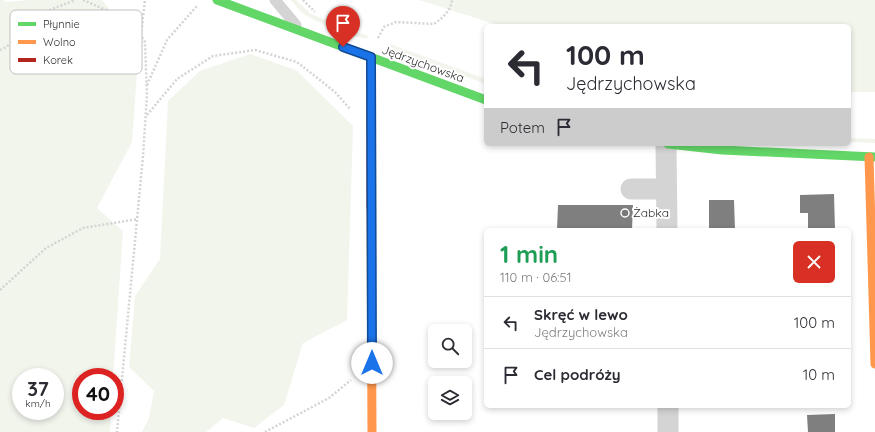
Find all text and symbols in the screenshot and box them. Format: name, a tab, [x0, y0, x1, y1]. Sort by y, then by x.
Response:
pin	[326, 6, 360, 47]
legend	[10, 10, 142, 74]
icon: arrive	[332, 12, 354, 34]
text: Płynnie	[43, 17, 80, 31]
text: Wolno	[43, 35, 76, 49]
text: 100 m	[566, 37, 645, 72]
icon: left	[500, 40, 552, 92]
street label: Jędrzychowska	[380, 42, 466, 85]
text: Korek	[43, 53, 73, 67]
text: Jędrzychowska	[566, 72, 696, 95]
icon: arrive	[553, 116, 575, 138]
text: Potem	[500, 118, 545, 137]
place label: Żabka	[633, 205, 669, 220]
marker: Żabka	[620, 208, 630, 218]
text: 1 min	[500, 239, 558, 269]
button: close	[793, 241, 835, 283]
text: 110 m · 06:51	[500, 269, 571, 285]
text: Skręć w lewo	[534, 305, 628, 324]
icon: left	[500, 312, 522, 334]
text: 100 m	[794, 313, 835, 332]
map controls	[428, 324, 472, 420]
button: search	[428, 324, 472, 368]
text: Jędrzychowska	[534, 324, 628, 340]
position arrow	[351, 342, 393, 384]
icon: arrive	[500, 364, 522, 386]
text: Cel podróży	[534, 365, 621, 384]
text: 10 m	[803, 365, 835, 384]
speed limit sign: 40	[72, 368, 124, 420]
text: 37	[27, 376, 49, 401]
button: layers	[428, 376, 472, 420]
text: km/h	[25, 397, 51, 410]

